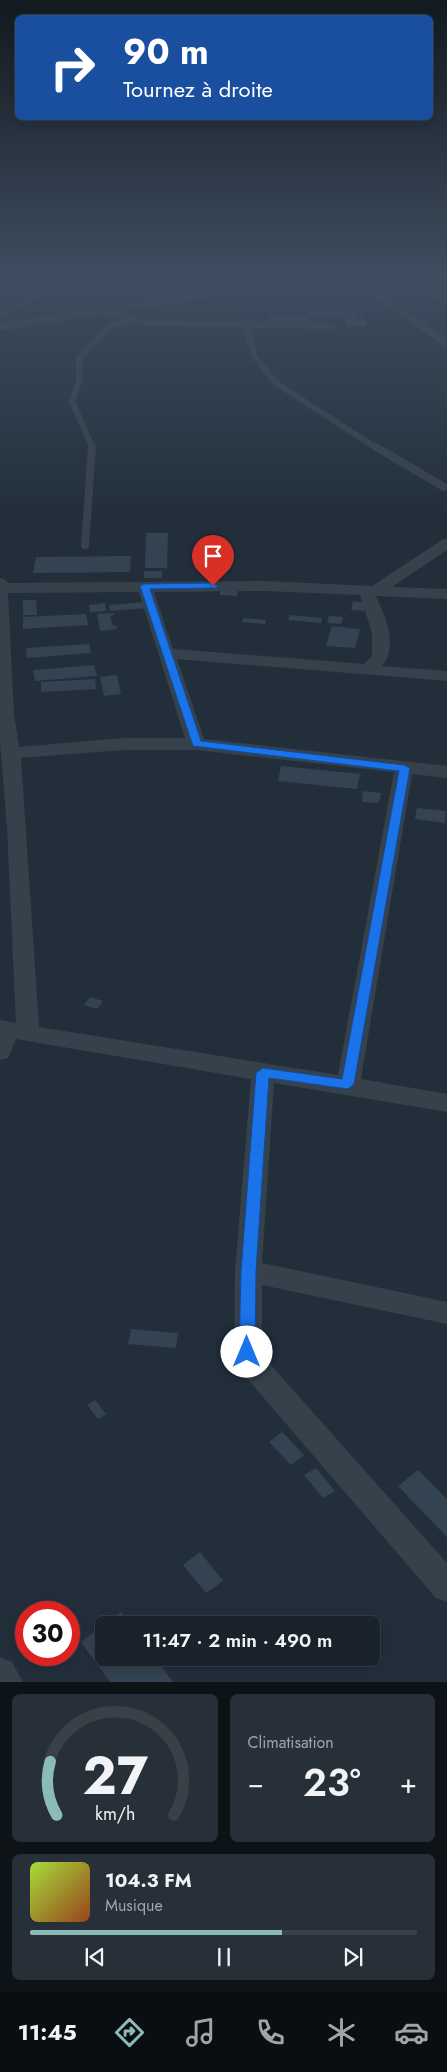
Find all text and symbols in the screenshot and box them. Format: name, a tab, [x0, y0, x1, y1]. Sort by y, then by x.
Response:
text: 90 m	[123, 27, 209, 77]
icon: right	[40, 35, 105, 100]
text: Tournez à droite	[123, 73, 273, 105]
pin	[192, 535, 234, 586]
icon: arrive	[199, 542, 227, 570]
position arrow	[220, 1325, 272, 1377]
speed limit sign: 30	[15, 1601, 80, 1666]
text: 11:47 · 2 min · 490 m	[143, 1627, 332, 1654]
text: Climatisation	[248, 1731, 334, 1754]
text: 27	[82, 1738, 148, 1814]
text: 23°	[303, 1755, 361, 1810]
text: −	[248, 1763, 264, 1804]
text: +	[400, 1763, 417, 1804]
text: km/h	[95, 1801, 135, 1827]
text: 104.3 FM	[105, 1867, 192, 1894]
text: Musique	[105, 1894, 163, 1917]
icon: previous	[81, 1943, 109, 1971]
icon: pause	[210, 1943, 238, 1971]
icon: next	[339, 1943, 367, 1971]
icon: directions	[112, 2015, 147, 2050]
icon: music	[183, 2015, 218, 2050]
icon: phone	[253, 2015, 288, 2050]
icon: climate	[324, 2015, 359, 2050]
icon: car	[394, 2015, 429, 2050]
text: 11:45	[18, 2016, 77, 2048]

